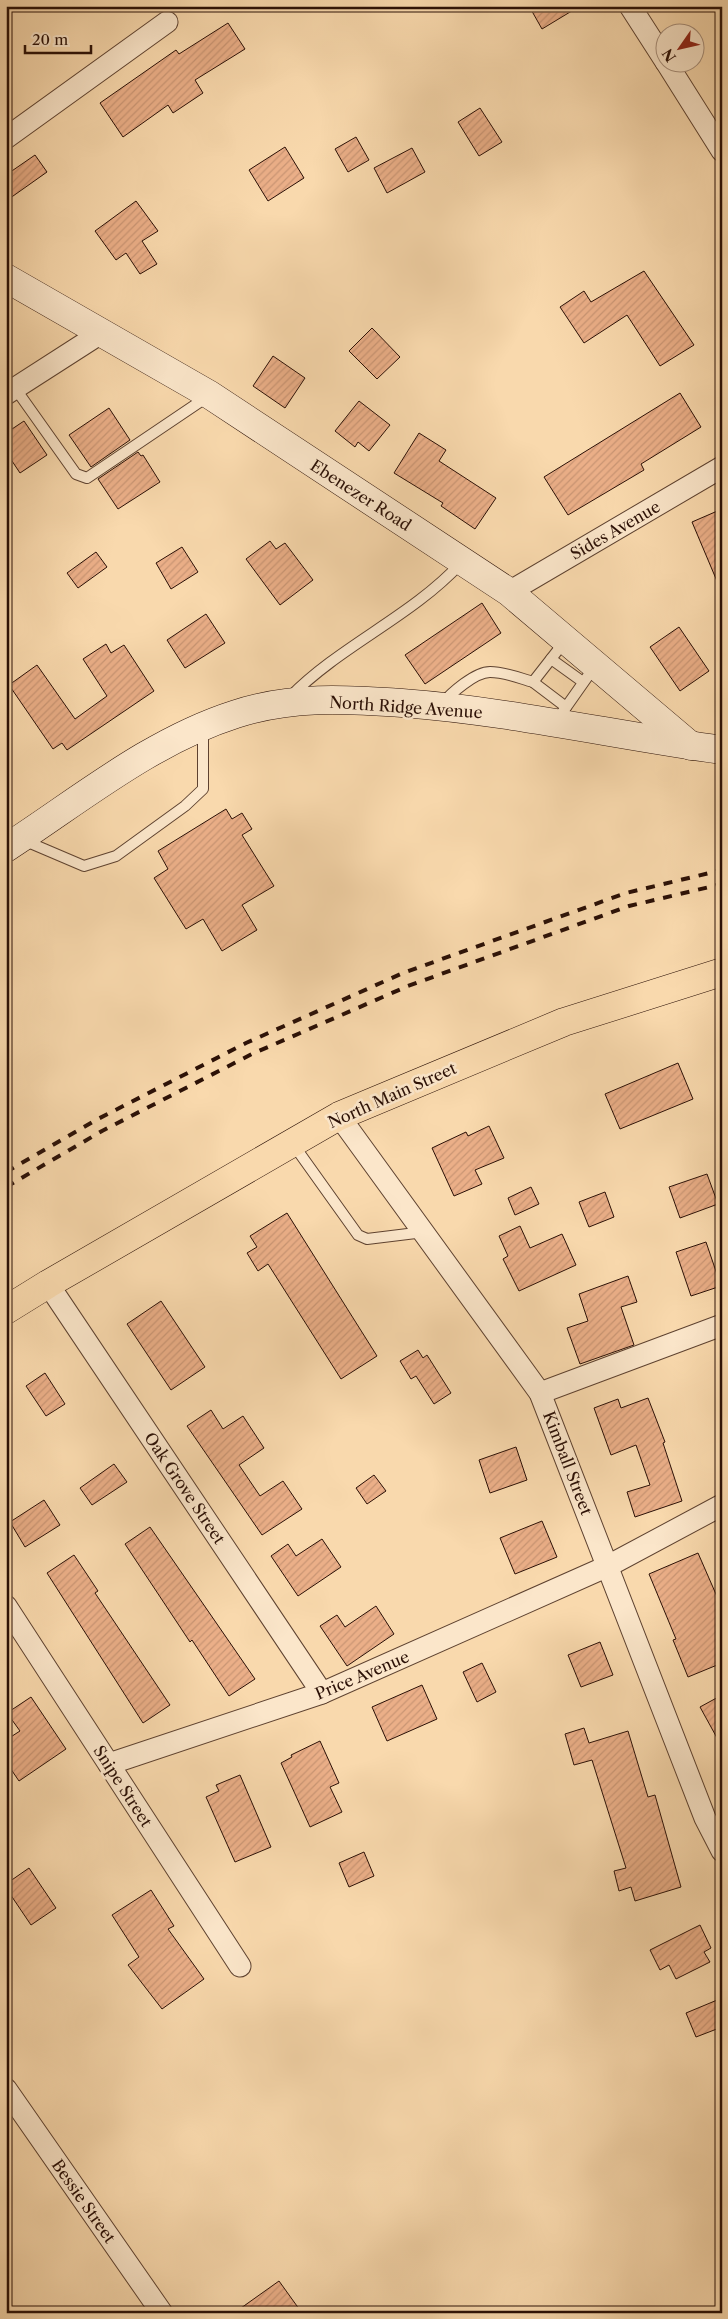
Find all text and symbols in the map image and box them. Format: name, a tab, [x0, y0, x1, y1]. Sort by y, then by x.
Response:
scale bar	[25, 22, 91, 54]
north arrow	[656, 22, 706, 72]
text: 20 m	[32, 30, 68, 49]
text: N	[658, 45, 680, 65]
street label: Ebenezer Road	[307, 455, 415, 535]
street label: Sides Avenue	[566, 496, 664, 564]
street label: North Ridge Avenue	[329, 692, 483, 722]
street label: North Main Street	[325, 1058, 460, 1132]
street label: Kimball Street	[539, 1408, 597, 1518]
street label: Oak Grove Street	[140, 1428, 230, 1548]
street label: Price Avenue	[312, 1646, 412, 1704]
street label: Snipe Street	[89, 1742, 157, 1831]
street label: Bessie Street	[48, 2155, 120, 2247]

